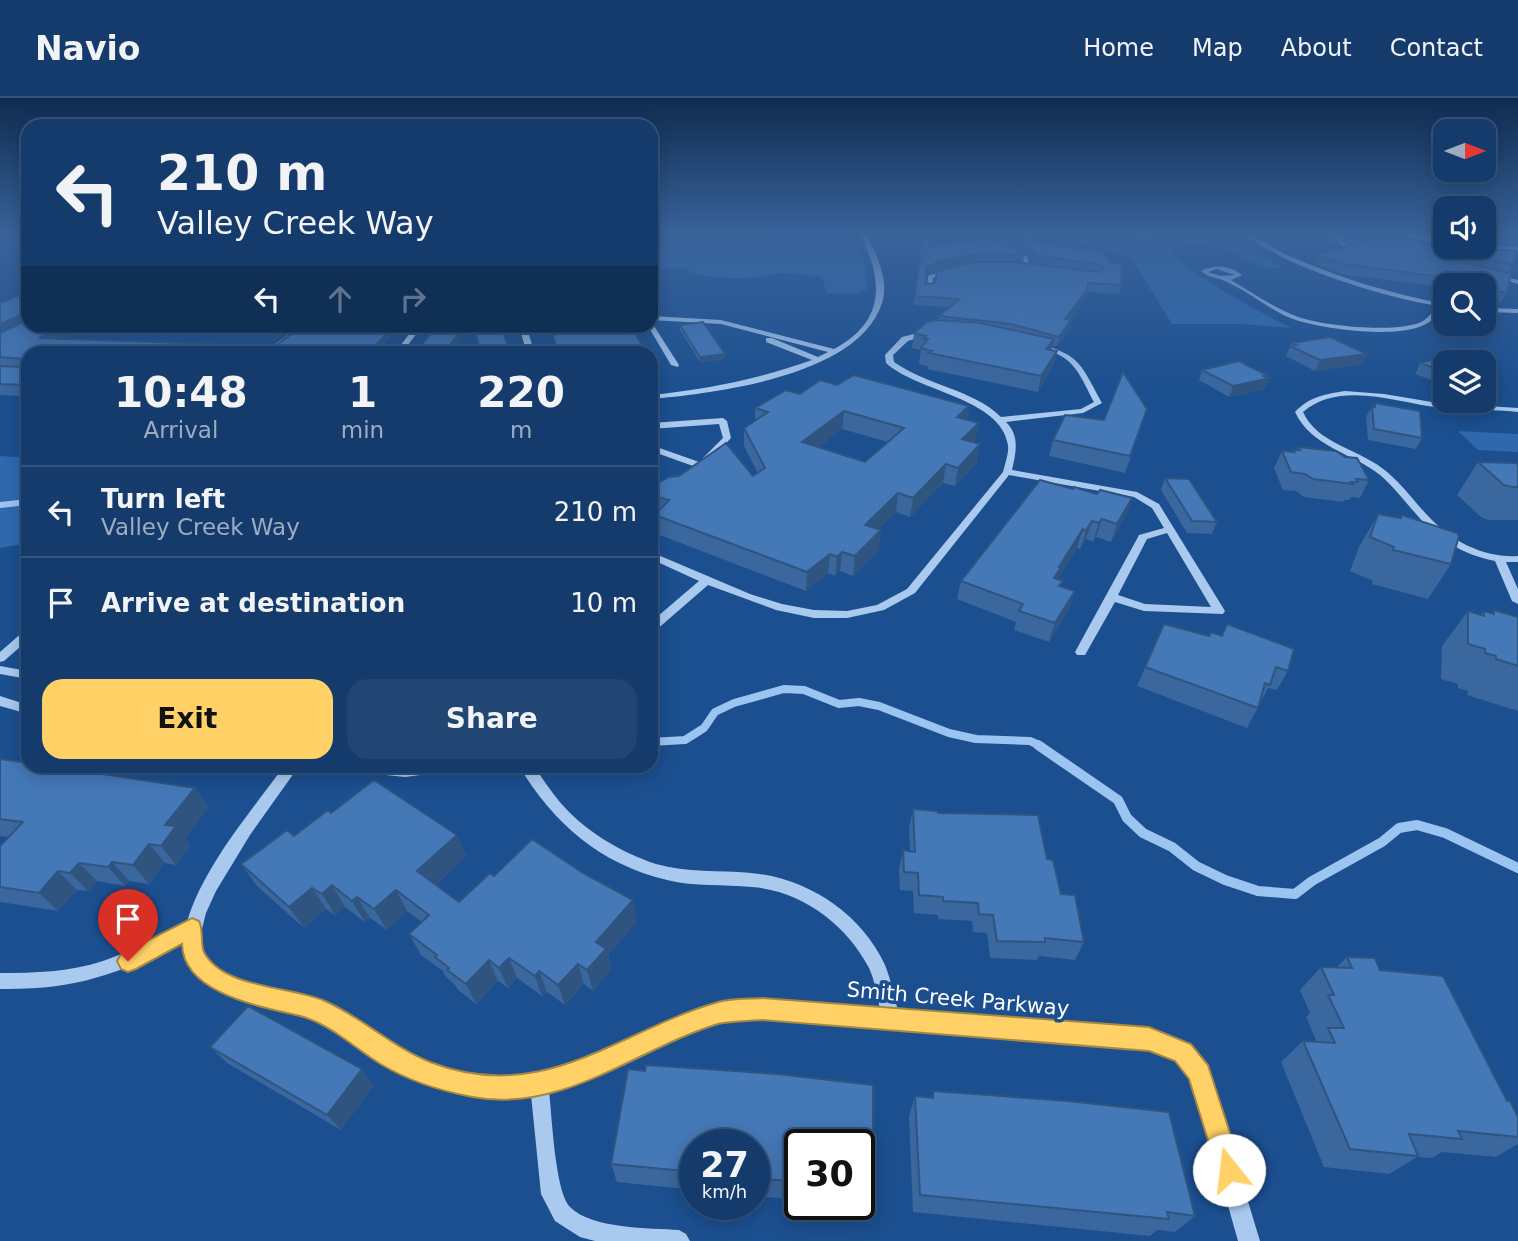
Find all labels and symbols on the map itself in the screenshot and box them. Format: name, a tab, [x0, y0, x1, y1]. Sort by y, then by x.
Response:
north arrow	[1433, 119, 1496, 182]
pin	[98, 889, 158, 961]
street label: Smith Creek Parkway	[846, 977, 1070, 1021]
speed limit sign: 30	[784, 1129, 875, 1220]
position arrow	[1192, 1133, 1266, 1207]

